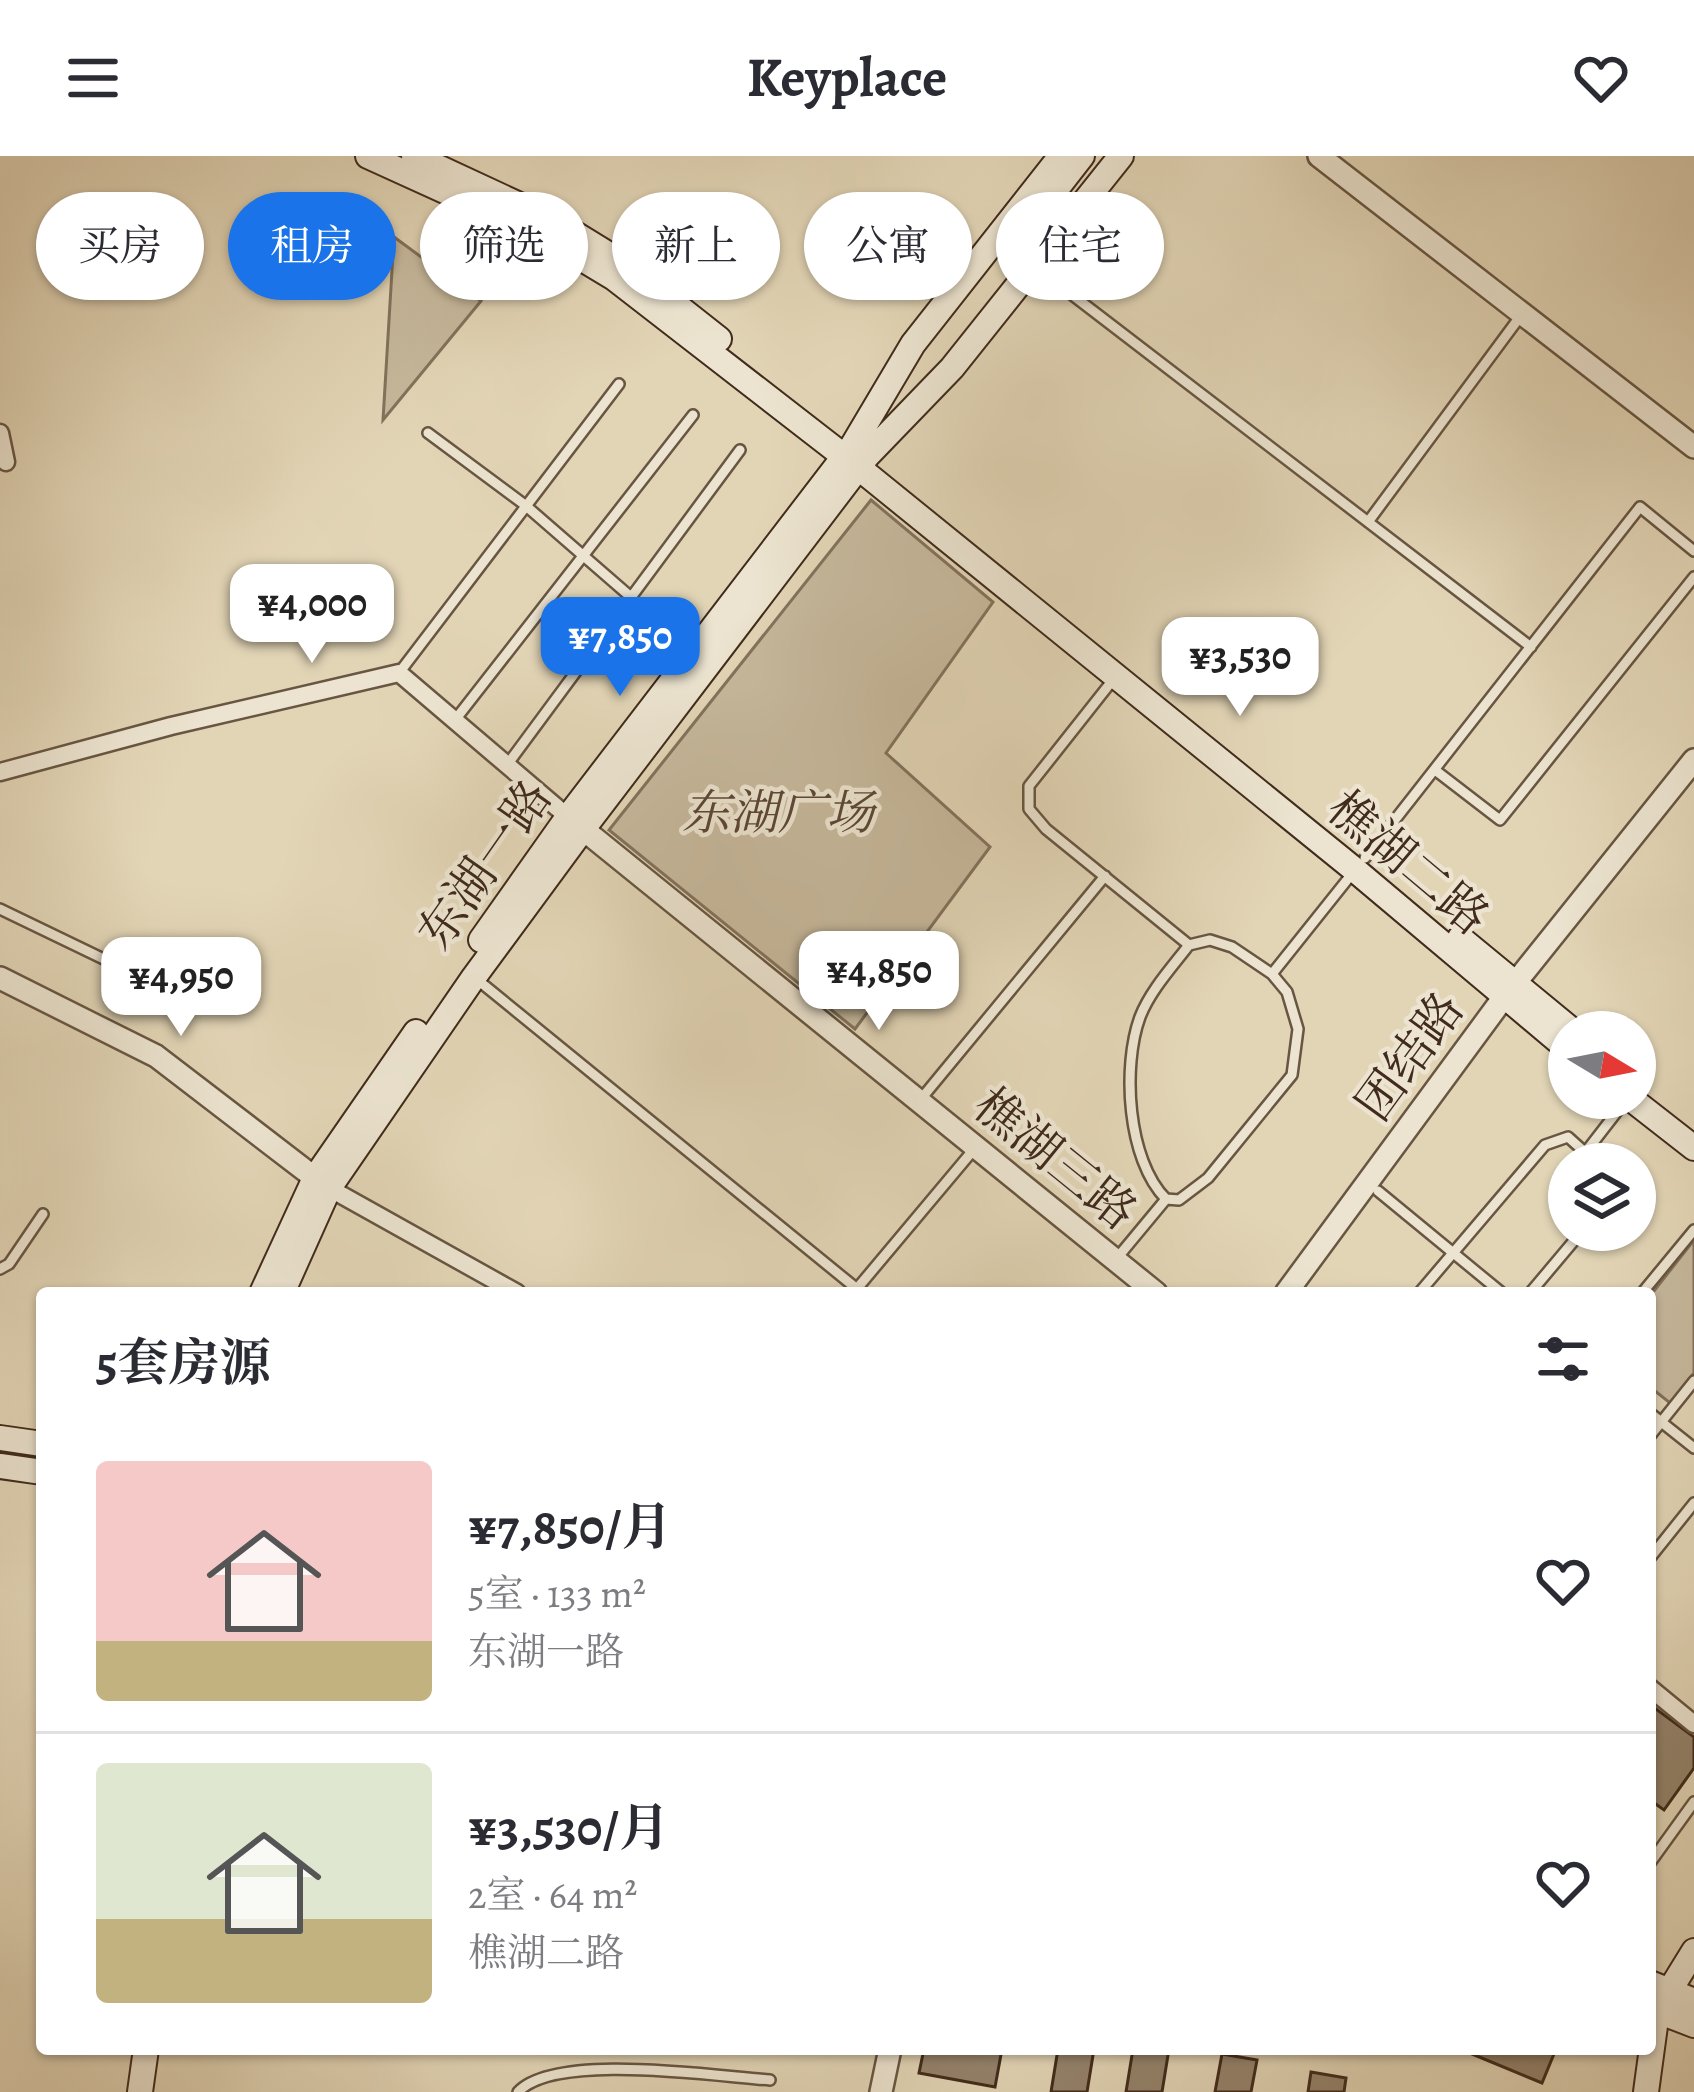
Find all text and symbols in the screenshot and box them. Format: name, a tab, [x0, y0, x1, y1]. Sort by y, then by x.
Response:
text: Keyplace	[747, 41, 947, 115]
icon: menu	[60, 45, 126, 111]
icon: heart	[1568, 45, 1634, 111]
chip: 买房	[36, 192, 204, 300]
chip: 租房	[228, 192, 396, 300]
chip: 筛选	[420, 192, 588, 300]
chip: 新上	[612, 192, 780, 300]
chip: 公寓	[804, 192, 972, 300]
chip: 住宅	[996, 192, 1164, 300]
pin: ¥4,000	[214, 564, 410, 666]
text: ¥4,000	[257, 576, 367, 629]
pin: ¥7,850	[522, 597, 718, 699]
text: ¥7,850	[568, 609, 672, 662]
pin: ¥3,530	[1142, 617, 1338, 719]
text: ¥3,530	[1189, 629, 1291, 682]
street label: 东湖一路	[403, 767, 567, 962]
street label: 樵湖二路	[1314, 776, 1503, 950]
park label: 东湖广场	[682, 780, 878, 846]
pin: ¥4,850	[781, 931, 977, 1033]
pin: ¥4,950	[83, 937, 279, 1039]
text: ¥4,850	[826, 943, 932, 996]
text: ¥4,950	[128, 949, 234, 1002]
street label: 团结路	[1341, 979, 1479, 1134]
north arrow	[1548, 1011, 1656, 1119]
map controls	[1548, 1011, 1656, 1251]
street label: 樵湖三路	[960, 1073, 1151, 1245]
button: layers	[1548, 1143, 1656, 1251]
icon: filters	[1530, 1326, 1596, 1392]
text: 5套房源	[96, 1328, 271, 1398]
text: ¥7,850/月	[468, 1492, 672, 1562]
icon: home	[192, 1509, 336, 1653]
icon: heart	[1530, 1548, 1596, 1614]
text: 5室 · 133 m²	[468, 1567, 646, 1620]
text: 东湖一路	[468, 1625, 624, 1678]
text: ¥3,530/月	[468, 1793, 670, 1863]
icon: home	[192, 1811, 336, 1955]
icon: heart	[1530, 1850, 1596, 1916]
text: 2室 · 64 m²	[468, 1868, 637, 1921]
text: 樵湖二路	[468, 1926, 624, 1979]

